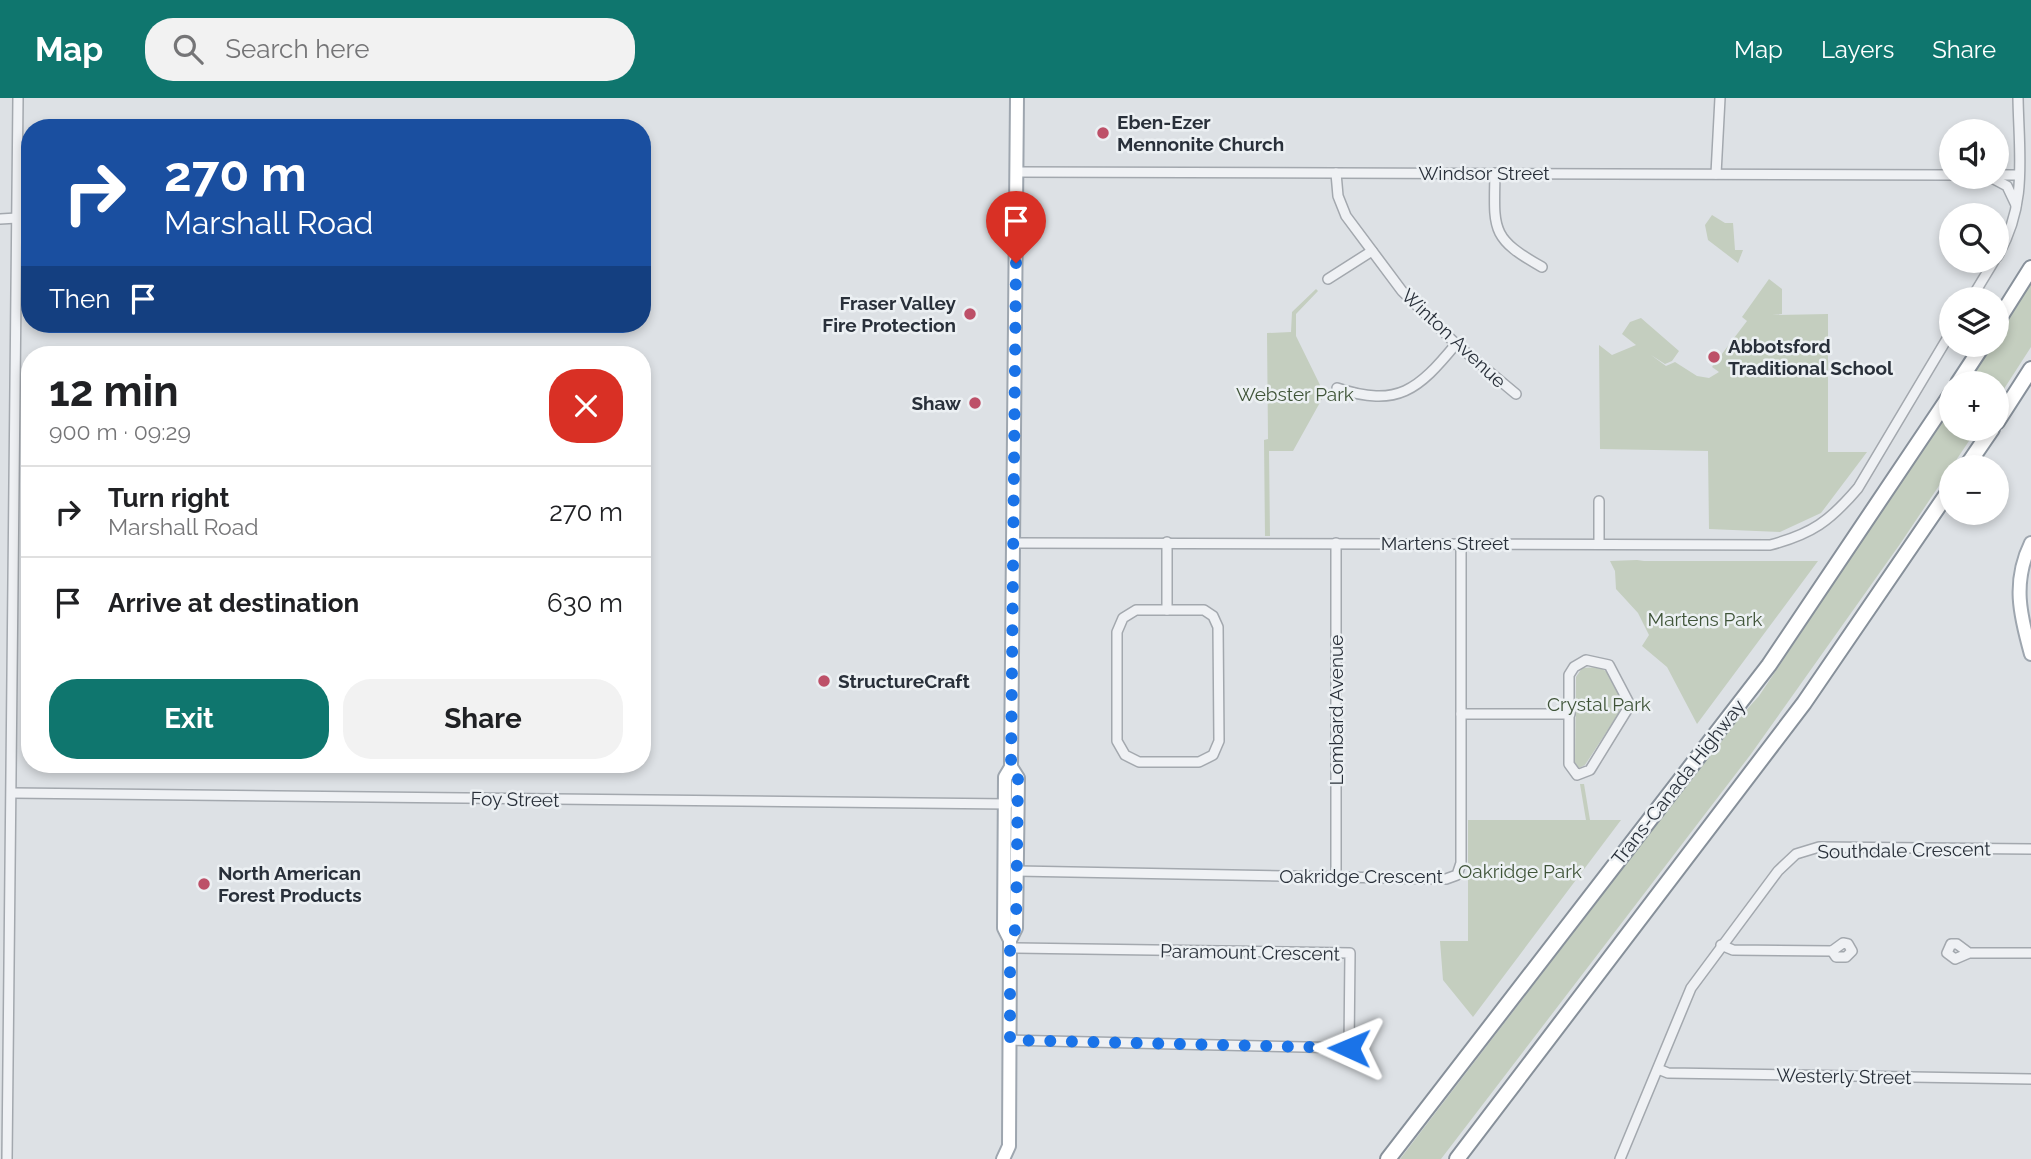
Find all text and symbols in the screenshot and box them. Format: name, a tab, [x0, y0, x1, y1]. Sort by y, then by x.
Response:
search box	[145, 18, 635, 81]
text: Map	[35, 30, 103, 69]
icon: search	[169, 30, 207, 68]
text: Search here	[225, 34, 370, 64]
text: Map	[1734, 35, 1783, 64]
text: Layers	[1821, 35, 1894, 64]
text: Share	[1932, 35, 1996, 64]
place label: Eben-Ezer Mennonite Church	[1117, 111, 1284, 155]
map controls	[1939, 119, 2009, 525]
button: sound	[1939, 119, 2009, 189]
marker: Eben-Ezer Mennonite Church	[1095, 125, 1111, 141]
text: 270 m	[164, 145, 307, 202]
icon: right	[49, 147, 140, 238]
street label: Windsor Street	[1418, 162, 1550, 184]
pin	[986, 191, 1046, 263]
icon: arrive	[997, 202, 1035, 240]
button: search	[1939, 203, 2009, 273]
text: Marshall Road	[164, 204, 373, 241]
icon: arrive	[124, 280, 162, 318]
text: Then	[49, 284, 110, 314]
street label: Winton Avenue	[1397, 284, 1511, 392]
button: layers	[1939, 287, 2009, 357]
place label: Fraser Valley Fire Protection	[822, 292, 957, 336]
marker: Fraser Valley Fire Protection	[962, 306, 978, 322]
place label: Abbotsford Traditional School	[1728, 335, 1894, 379]
marker: Abbotsford Traditional School	[1706, 349, 1722, 365]
text: 12 min	[49, 367, 179, 416]
button: close	[549, 369, 623, 443]
button: +	[1939, 371, 2009, 441]
park label: Webster Park	[1236, 383, 1354, 405]
place label: Shaw	[911, 392, 961, 414]
marker: Shaw	[967, 395, 983, 411]
text: 900 m · 09:29	[49, 418, 191, 445]
button: −	[1939, 455, 2009, 525]
text: Turn right	[108, 483, 229, 513]
icon: right	[49, 493, 87, 531]
text: 270 m	[549, 497, 623, 527]
text: Marshall Road	[108, 513, 259, 540]
street label: Martens Street	[1381, 532, 1510, 554]
icon: arrive	[49, 584, 87, 622]
text: Arrive at destination	[108, 588, 359, 618]
text: 630 m	[547, 588, 623, 618]
park label: Martens Park	[1648, 608, 1762, 630]
street label: Lombard Avenue	[1325, 635, 1347, 785]
place label: StructureCraft	[838, 670, 970, 692]
marker: StructureCraft	[816, 673, 832, 689]
button: Exit	[49, 679, 329, 759]
button: Share	[343, 679, 623, 759]
park label: Crystal Park	[1547, 693, 1651, 715]
street label: Trans-Canada Highway	[1607, 695, 1749, 869]
street label: Foy Street	[470, 787, 560, 811]
street label: Southdale Crescent	[1817, 837, 1992, 863]
park label: Oakridge Park	[1458, 860, 1582, 882]
place label: North American Forest Products	[218, 862, 362, 906]
street label: Oakridge Crescent	[1279, 865, 1443, 887]
marker: North American Forest Products	[196, 876, 212, 892]
street label: Paramount Crescent	[1160, 939, 1341, 965]
position arrow	[1312, 1011, 1386, 1085]
street label: Westerly Street	[1776, 1064, 1912, 1088]

